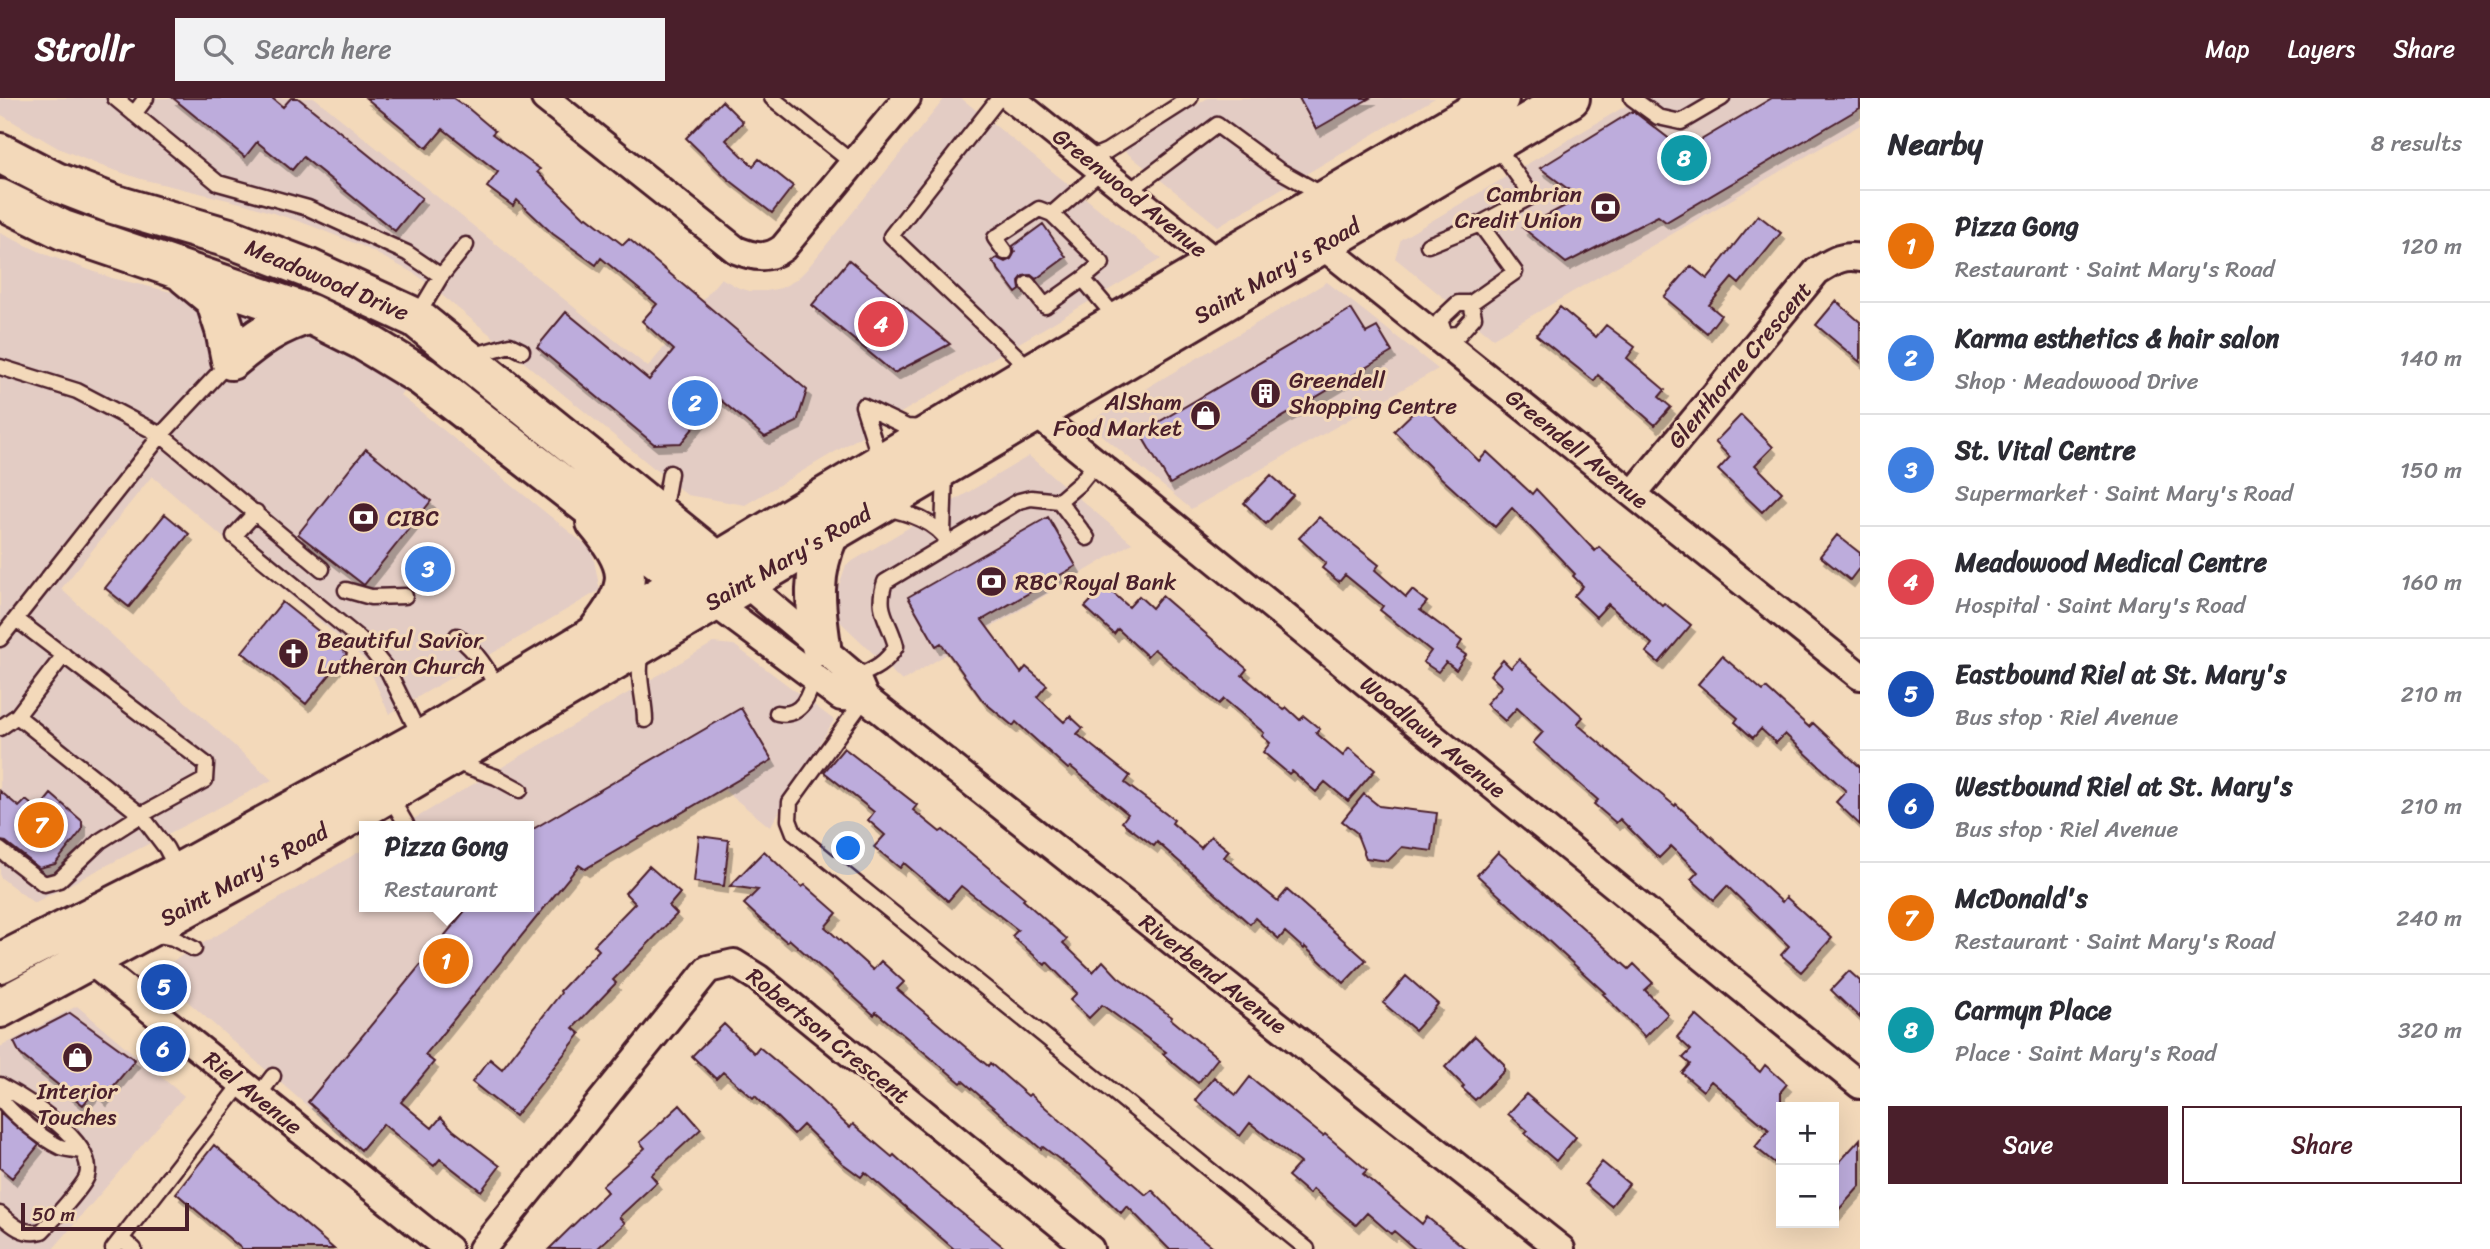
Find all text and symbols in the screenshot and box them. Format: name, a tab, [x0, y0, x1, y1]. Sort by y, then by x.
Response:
search box	[175, 18, 665, 81]
text: Strollr	[35, 20, 133, 78]
text: Search here	[255, 26, 392, 72]
text: Map	[2205, 28, 2250, 70]
text: Layers	[2288, 28, 2355, 70]
text: Share	[2393, 28, 2455, 70]
icon: search	[199, 30, 237, 68]
street label: Greenwood Avenue	[1043, 117, 1217, 269]
text: Nearby	[1888, 117, 1983, 171]
text: 8 results	[2371, 123, 2462, 164]
pin: 8	[1661, 132, 1707, 184]
place label: Cambrian Credit Union	[1455, 174, 1582, 241]
bank icon: Cambrian Credit Union	[1588, 190, 1622, 224]
text: Pizza Gong	[1955, 203, 2079, 249]
street label: Saint Mary's Road	[1185, 205, 1370, 336]
text: 1	[1906, 226, 1916, 267]
text: 120 m	[2401, 226, 2462, 267]
street label: Meadowood Drive	[238, 227, 416, 333]
text: Restaurant · Saint Mary's Road	[1955, 249, 2275, 290]
street label: Glenthorne Crescent	[1657, 272, 1823, 458]
pin: 4	[858, 298, 904, 350]
text: Karma esthetics & hair salon	[1955, 315, 2279, 361]
text: 2	[1904, 338, 1918, 379]
text: 140 m	[2400, 338, 2462, 379]
place label: Greendell Shopping Centre	[1289, 360, 1457, 427]
text: Shop · Meadowood Drive	[1955, 361, 2199, 402]
building icon: Greendell Shopping Centre	[1249, 376, 1283, 410]
pin: 2	[672, 377, 718, 429]
street label: Greendell Avenue	[1496, 378, 1658, 520]
place label: AlSham Food Market	[1053, 382, 1182, 449]
shop icon: AlSham Food Market	[1188, 398, 1222, 432]
text: St. Vital Centre	[1955, 427, 2136, 473]
text: 3	[1905, 450, 1917, 491]
text: 150 m	[2400, 450, 2462, 491]
text: Supermarket · Saint Mary's Road	[1955, 473, 2293, 514]
street label: Saint Mary's Road	[696, 492, 881, 623]
place label: CIBC	[387, 498, 439, 539]
bank icon: CIBC	[347, 501, 381, 535]
text: Meadowood Medical Centre	[1955, 539, 2267, 585]
pin: 3	[405, 543, 451, 595]
place label: RBC Royal Bank	[1015, 562, 1177, 603]
text: 4	[1904, 562, 1918, 603]
text: 160 m	[2401, 562, 2462, 603]
bank icon: RBC Royal Bank	[975, 565, 1009, 599]
text: Hospital · Saint Mary's Road	[1955, 585, 2245, 626]
place label: Beautiful Savior Lutheran Church	[317, 620, 485, 687]
church icon: Beautiful Savior Lutheran Church	[277, 636, 311, 670]
text: Eastbound Riel at St. Mary's	[1955, 651, 2286, 697]
street label: Woodlawn Avenue	[1351, 665, 1515, 809]
text: 5	[1904, 674, 1918, 715]
text: 210 m	[2401, 674, 2462, 715]
text: Bus stop · Riel Avenue	[1955, 697, 2178, 738]
text: Westbound Riel at St. Mary's	[1955, 763, 2292, 809]
text: 6	[1904, 786, 1918, 827]
text: 210 m	[2401, 786, 2462, 827]
pin: 7	[18, 799, 64, 851]
text: Bus stop · Riel Avenue	[1955, 809, 2178, 850]
street label: Saint Mary's Road	[152, 811, 338, 938]
popup	[359, 821, 534, 912]
text: Pizza Gong	[385, 823, 508, 869]
your location	[831, 831, 865, 865]
text: Restaurant	[385, 869, 498, 910]
text: McDonald's	[1955, 875, 2088, 921]
text: 7	[1904, 898, 1918, 939]
text: 240 m	[2396, 898, 2462, 939]
street label: Riverbend Avenue	[1130, 903, 1296, 1045]
text: Restaurant · Saint Mary's Road	[1955, 921, 2275, 962]
pin: 1	[423, 935, 469, 987]
street label: Robertson Crescent	[737, 957, 919, 1115]
pin: 5	[141, 961, 187, 1013]
text: Carmyn Place	[1955, 987, 2112, 1033]
text: 8	[1904, 1010, 1918, 1051]
text: 320 m	[2398, 1010, 2462, 1051]
pin: 6	[140, 1023, 186, 1075]
text: Place · Saint Mary's Road	[1955, 1033, 2216, 1074]
shop icon: Interior Touches	[60, 1040, 94, 1074]
street label: Riel Avenue	[194, 1040, 312, 1146]
place label: Interior Touches	[36, 1071, 119, 1138]
map controls	[1776, 1102, 1839, 1228]
button: +	[1776, 1102, 1839, 1165]
button: Save	[1888, 1106, 2168, 1184]
button: Share	[2182, 1106, 2462, 1184]
button: −	[1776, 1165, 1839, 1228]
text: 50 m	[32, 1198, 75, 1231]
scale bar	[21, 1200, 189, 1232]

